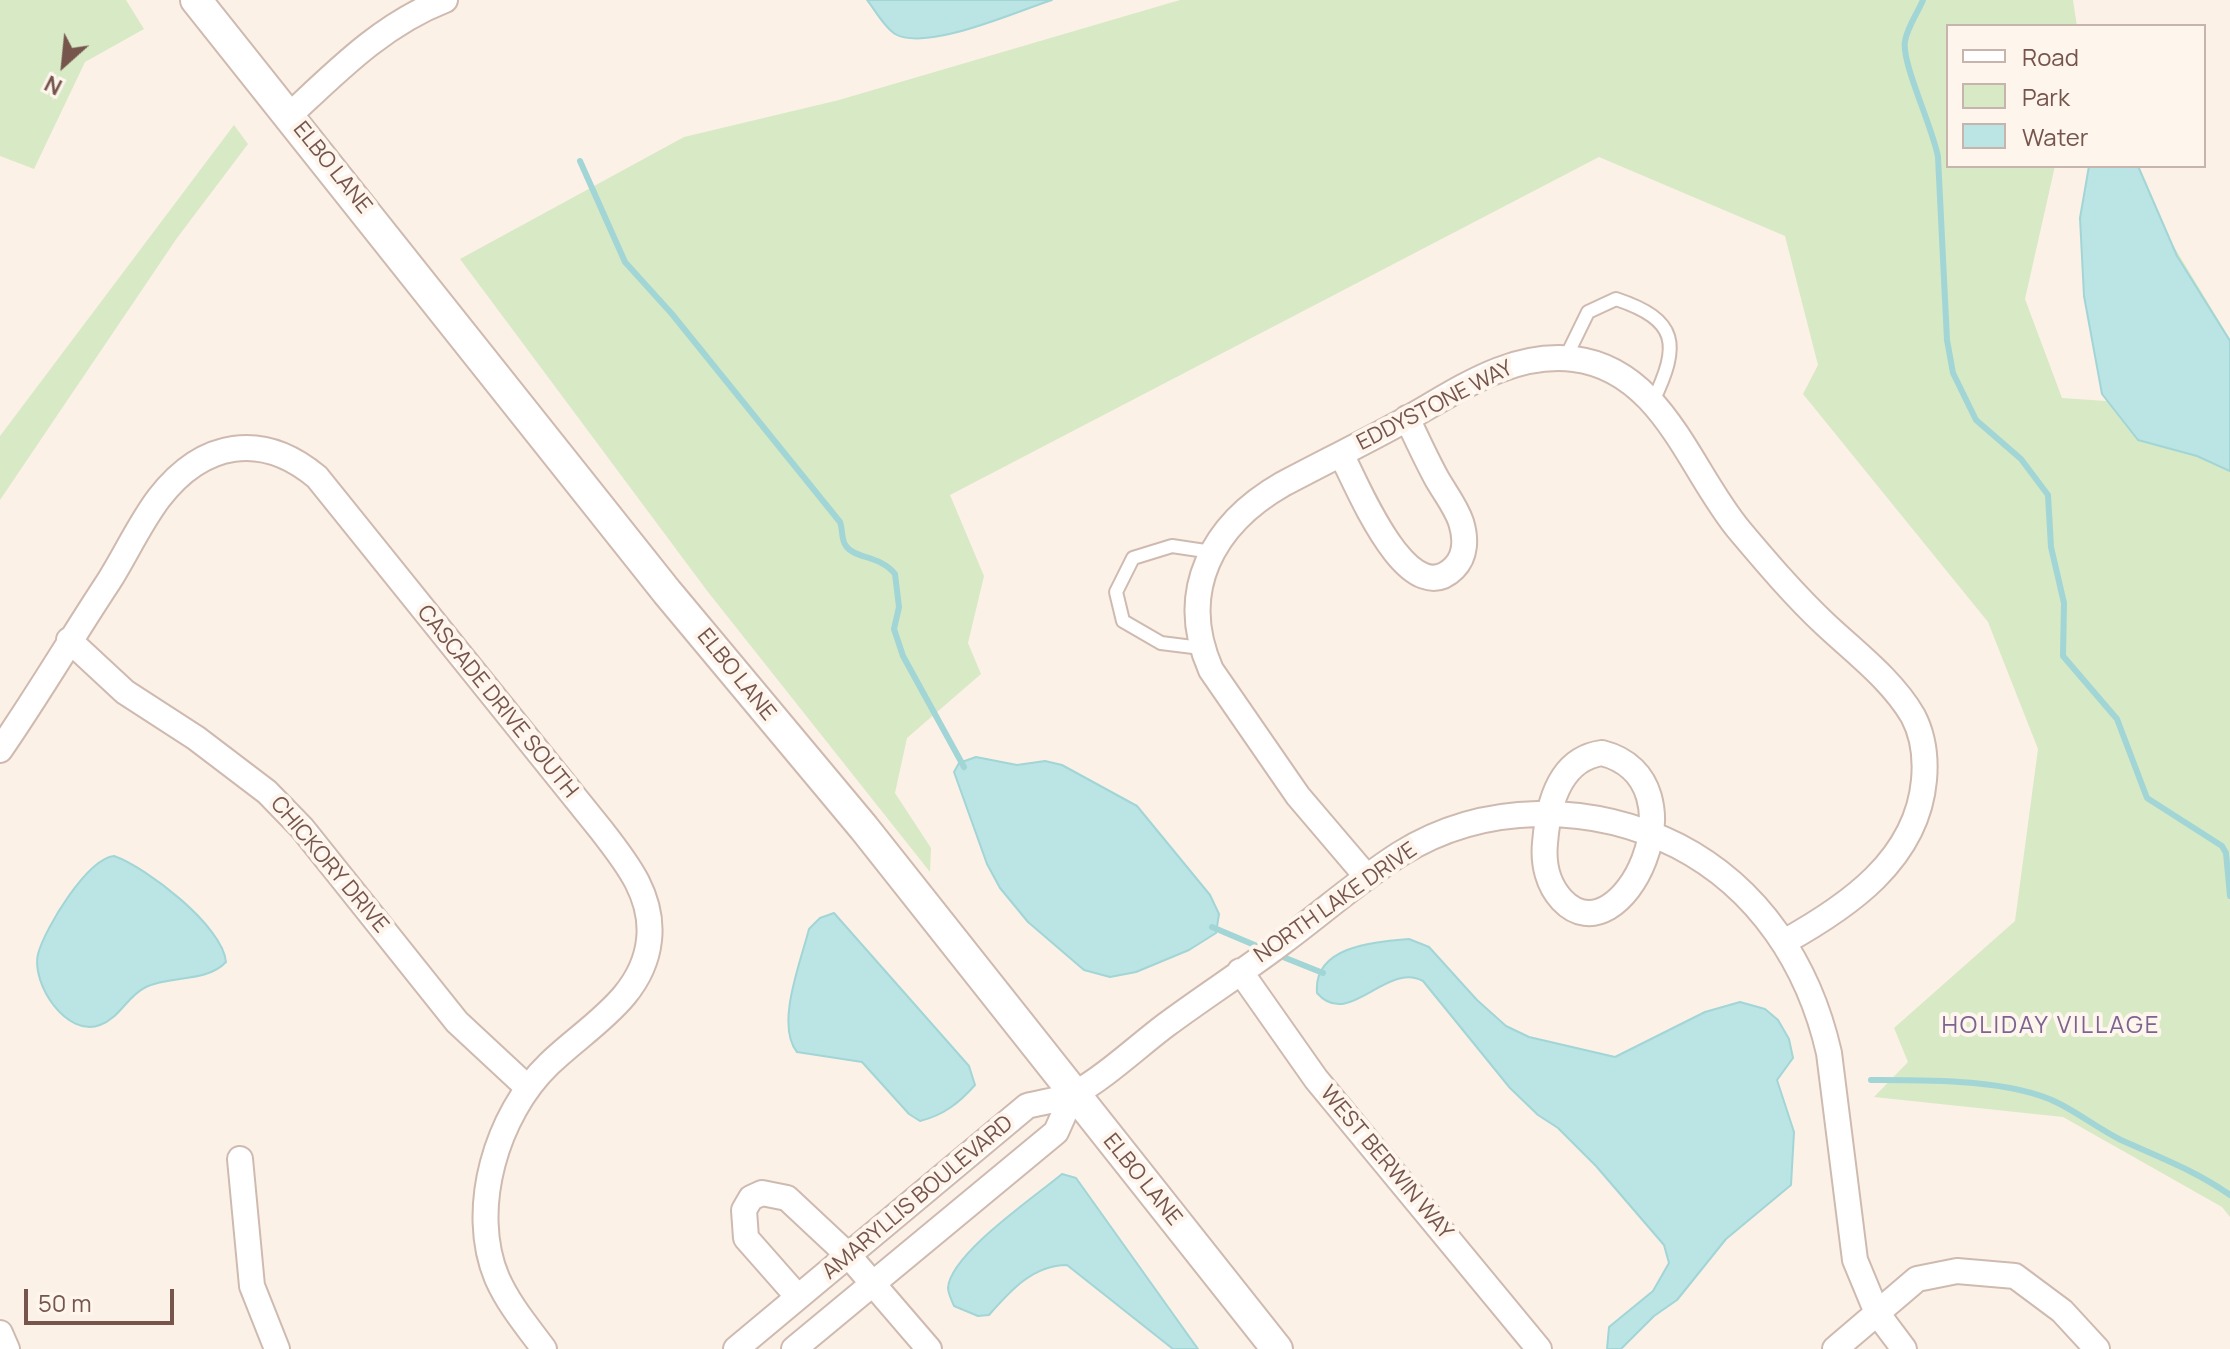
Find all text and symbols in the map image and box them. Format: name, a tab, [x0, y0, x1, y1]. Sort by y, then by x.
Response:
north arrow	[24, 24, 104, 104]
legend	[1946, 24, 2206, 168]
text: Road	[2022, 40, 2079, 73]
text: N	[39, 68, 67, 102]
text: Park	[2022, 80, 2070, 113]
street label: ELBO LANE	[287, 117, 377, 219]
text: Water	[2022, 120, 2089, 153]
street label: EDDYSTONE WAY	[1353, 355, 1517, 457]
street label: CASCADE DRIVE SOUTH	[411, 600, 583, 804]
street label: ELBO LANE	[691, 624, 781, 726]
street label: CHICKORY DRIVE	[264, 791, 394, 939]
street label: NORTH LAKE DRIVE	[1250, 837, 1422, 969]
district label: HOLIDAY VILLAGE	[1941, 1012, 2161, 1040]
street label: WEST BERWIN WAY	[1314, 1081, 1458, 1245]
street label: AMARYLLIS BOULEVARD	[817, 1111, 1019, 1285]
street label: ELBO LANE	[1097, 1129, 1187, 1231]
scale bar	[28, 1273, 178, 1323]
text: 50 m	[38, 1286, 92, 1319]

